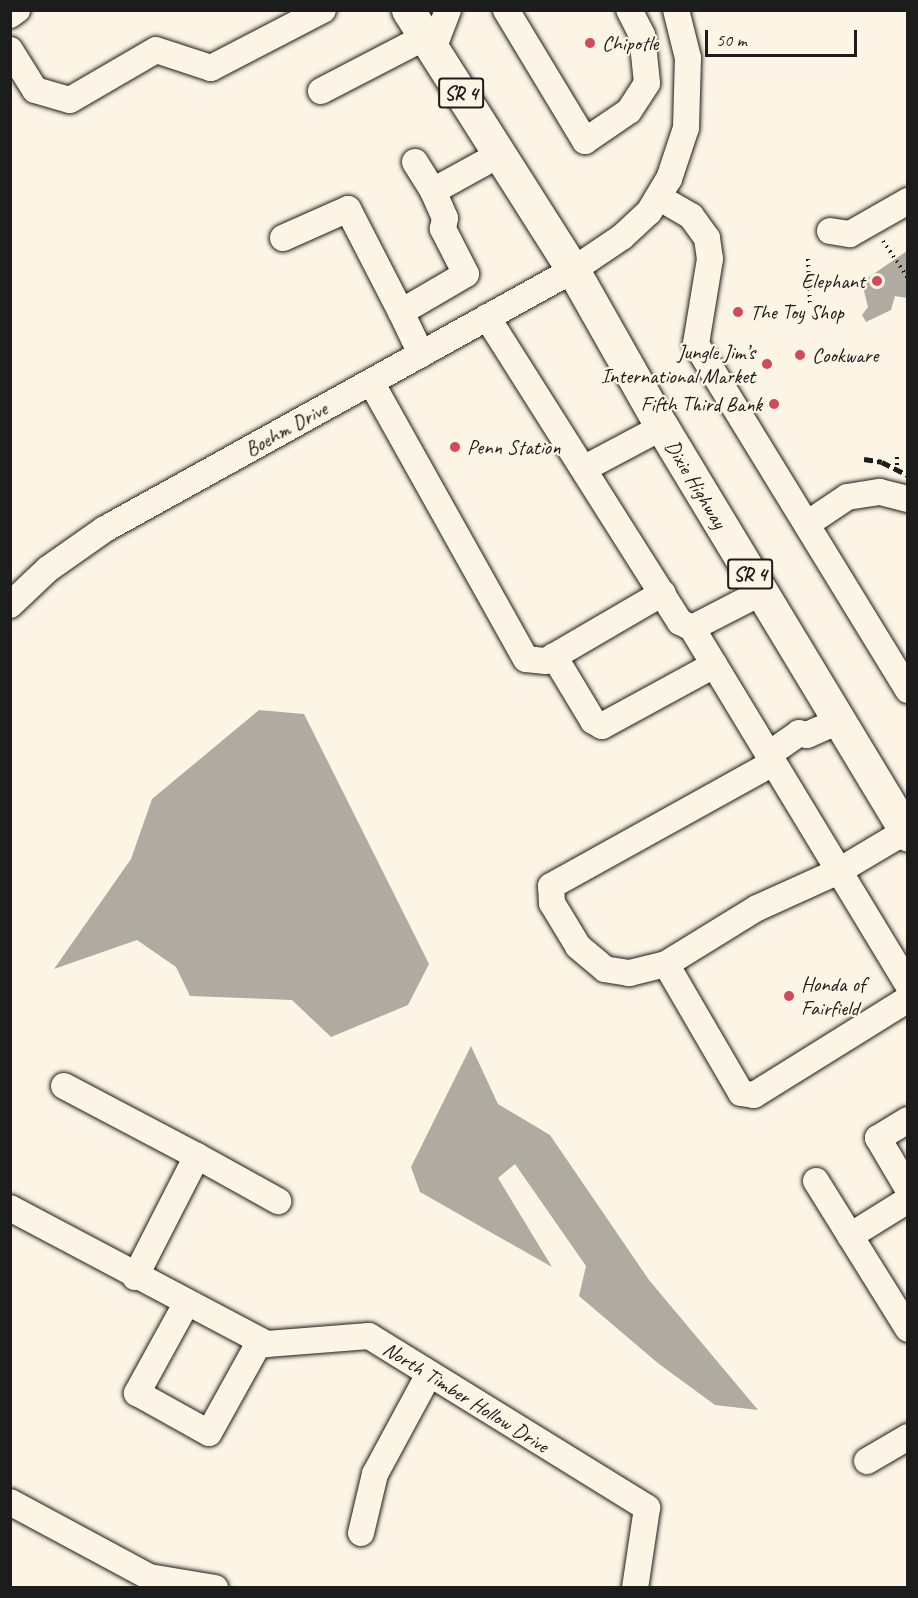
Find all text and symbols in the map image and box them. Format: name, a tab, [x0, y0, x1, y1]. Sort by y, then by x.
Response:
scale bar	[708, 18, 860, 56]
text: 50 m	[716, 29, 747, 51]
place label: Chipotle	[602, 30, 658, 56]
marker: Chipotle	[583, 36, 597, 50]
road number: SR 4	[437, 76, 485, 110]
place label: Elephant	[801, 268, 865, 294]
marker: Elephant	[870, 274, 884, 288]
place label: The Toy Shop	[750, 299, 845, 325]
marker: The Toy Shop	[731, 305, 745, 319]
place label: Jungle Jim’s International Market	[600, 339, 755, 389]
place label: Cookware	[812, 342, 878, 368]
marker: Cookware	[793, 348, 807, 362]
marker: Jungle Jim’s International Market	[760, 357, 774, 371]
place label: Fifth Third Bank	[639, 391, 762, 417]
street label: Boehm Drive	[240, 396, 332, 462]
marker: Fifth Third Bank	[767, 397, 781, 411]
place label: Penn Station	[467, 434, 562, 460]
street label: Dixie Highway	[660, 435, 732, 533]
marker: Penn Station	[448, 440, 462, 454]
road number: SR 4	[726, 557, 774, 591]
place label: Honda of Fairfield	[801, 971, 865, 1021]
marker: Honda of Fairfield	[782, 989, 796, 1003]
street label: North Timber Hollow Drive	[379, 1336, 553, 1458]

